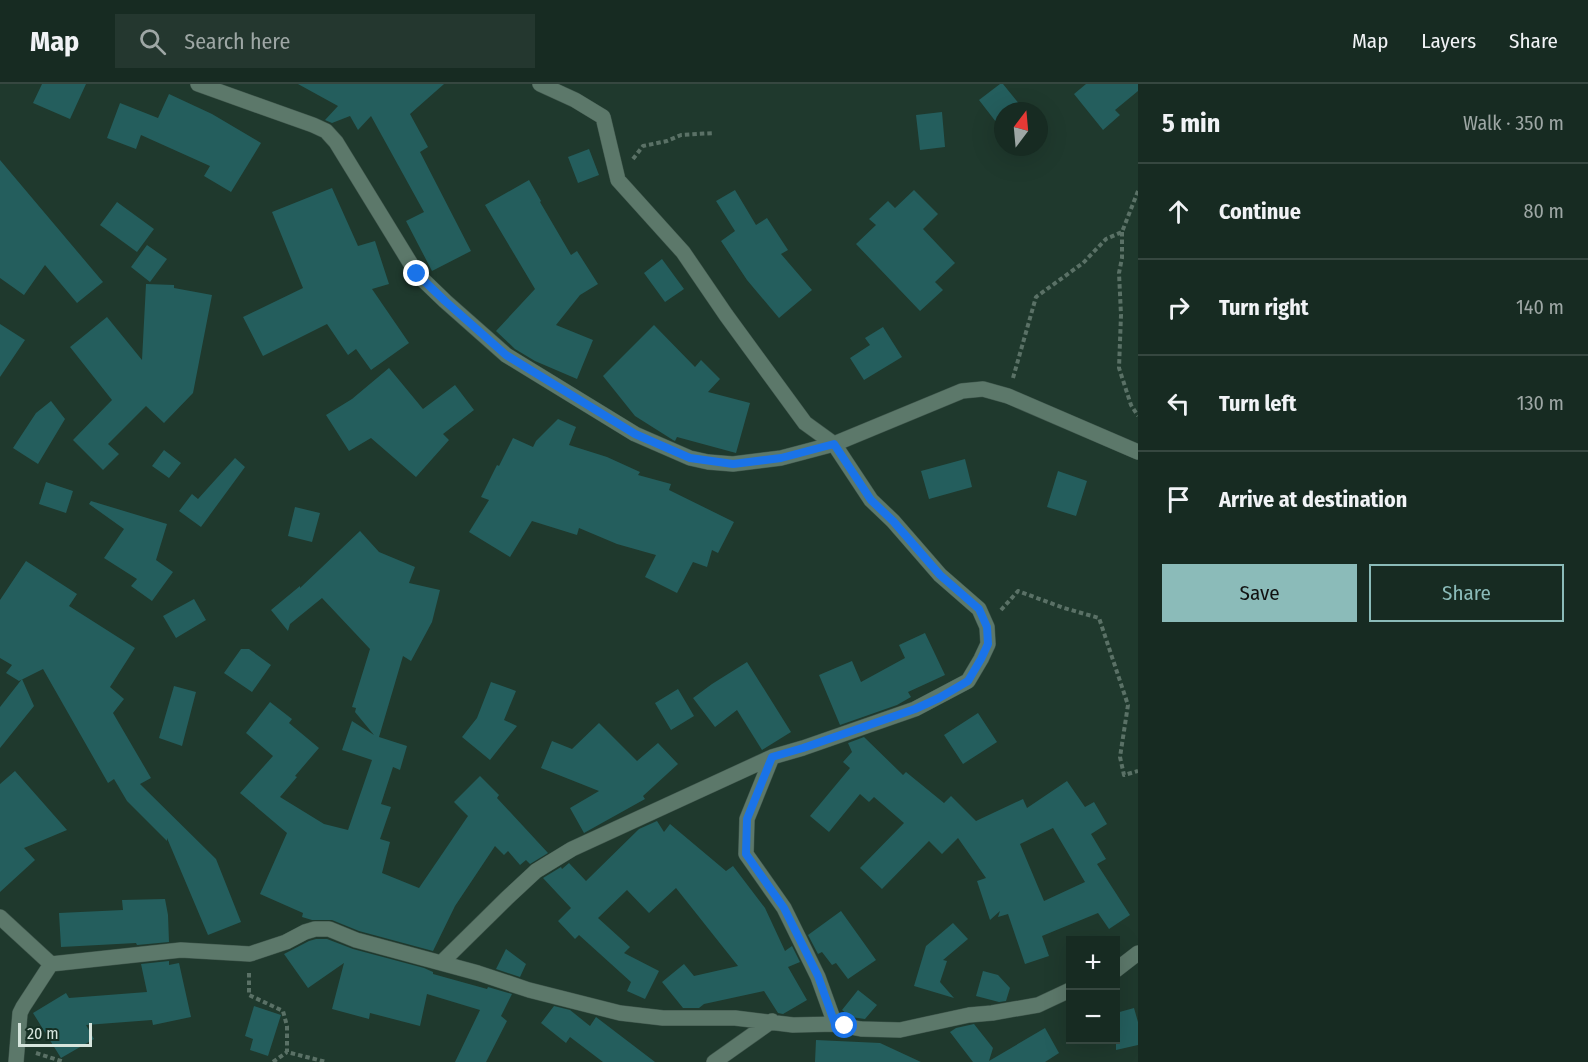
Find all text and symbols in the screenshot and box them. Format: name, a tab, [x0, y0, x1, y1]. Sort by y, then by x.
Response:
search box	[115, 14, 535, 68]
text: Map	[30, 25, 79, 58]
icon: search	[136, 25, 169, 58]
text: Search here	[184, 28, 290, 55]
text: Map	[1352, 28, 1388, 54]
text: Layers	[1421, 28, 1476, 54]
text: Share	[1509, 28, 1558, 54]
north arrow	[994, 102, 1048, 156]
text: 5 min	[1162, 108, 1220, 139]
text: Walk · 350 m	[1463, 111, 1564, 135]
icon: ahead	[1162, 195, 1195, 228]
text: Continue	[1219, 198, 1301, 225]
text: 80 m	[1524, 199, 1564, 223]
route end	[403, 260, 429, 286]
icon: right	[1162, 291, 1195, 324]
text: Turn right	[1219, 294, 1308, 321]
text: 140 m	[1516, 295, 1564, 319]
icon: left	[1162, 387, 1195, 420]
text: Turn left	[1219, 390, 1297, 417]
text: 130 m	[1517, 391, 1564, 415]
icon: arrive	[1162, 483, 1195, 516]
text: Arrive at destination	[1219, 486, 1407, 513]
button: Save	[1162, 564, 1357, 622]
button: Share	[1369, 564, 1564, 622]
map controls	[1066, 936, 1120, 1044]
button: +	[1066, 936, 1120, 990]
button: −	[1066, 990, 1120, 1044]
route start	[831, 1012, 857, 1038]
scale bar	[18, 1020, 92, 1048]
text: 20 m	[27, 1024, 58, 1043]

